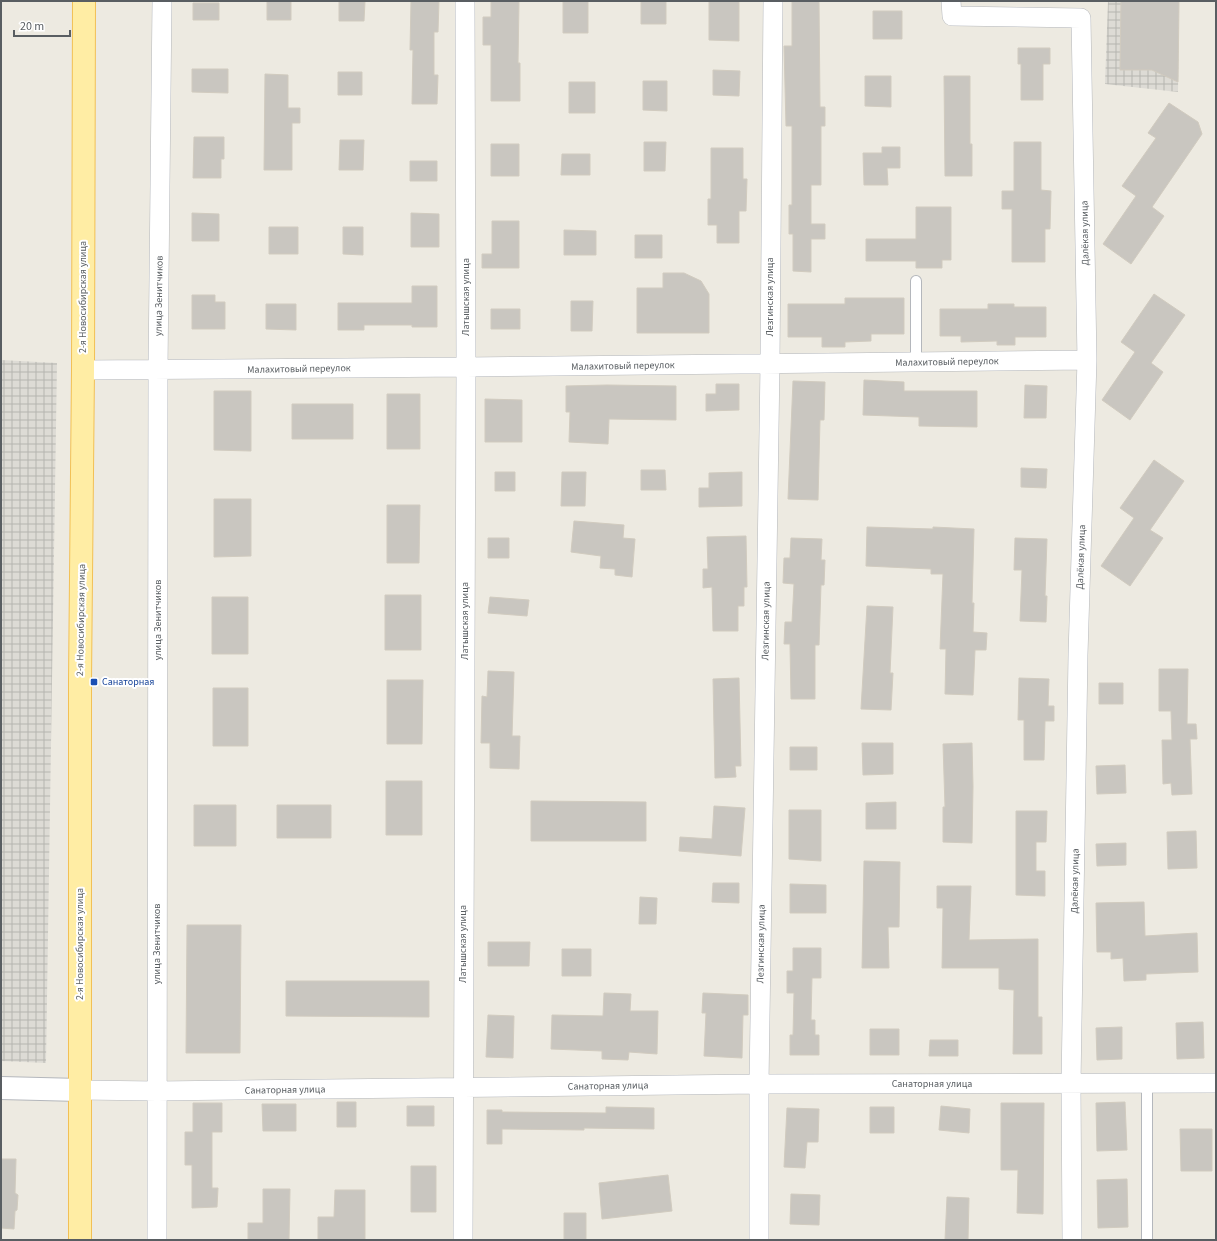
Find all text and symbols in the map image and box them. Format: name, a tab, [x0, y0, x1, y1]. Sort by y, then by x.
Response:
scale bar	[14, 12, 70, 38]
text: 20 m	[20, 18, 44, 35]
street label: Далёкая улица	[1077, 200, 1093, 266]
street label: 2-я Новосибирская улица	[76, 241, 90, 353]
street label: улица Зенитчиков	[151, 256, 167, 336]
street label: Лезгинская улица	[763, 257, 777, 337]
street label: Латышская улица	[459, 258, 473, 336]
street label: Малахитовый переулок	[895, 354, 999, 370]
street label: Малахитовый переулок	[571, 358, 675, 374]
street label: Малахитовый переулок	[247, 361, 351, 377]
street label: Далёкая улица	[1073, 524, 1089, 590]
street label: 2-я Новосибирская улица	[73, 564, 89, 676]
street label: улица Зенитчиков	[151, 580, 165, 660]
street label: Лезгинская улица	[758, 581, 774, 661]
street label: Латышская улица	[458, 582, 472, 660]
place label: Санаторная	[102, 675, 155, 689]
marker: Санаторная	[89, 677, 99, 687]
street label: Далёкая улица	[1067, 848, 1083, 914]
street label: 2-я Новосибирская улица	[73, 888, 87, 1000]
street label: улица Зенитчиков	[150, 904, 164, 984]
street label: Лезгинская улица	[753, 904, 769, 984]
street label: Латышская улица	[456, 905, 470, 983]
street label: Санаторная улица	[892, 1077, 972, 1091]
street label: Санаторная улица	[568, 1078, 648, 1094]
street label: Санаторная улица	[245, 1082, 325, 1098]

